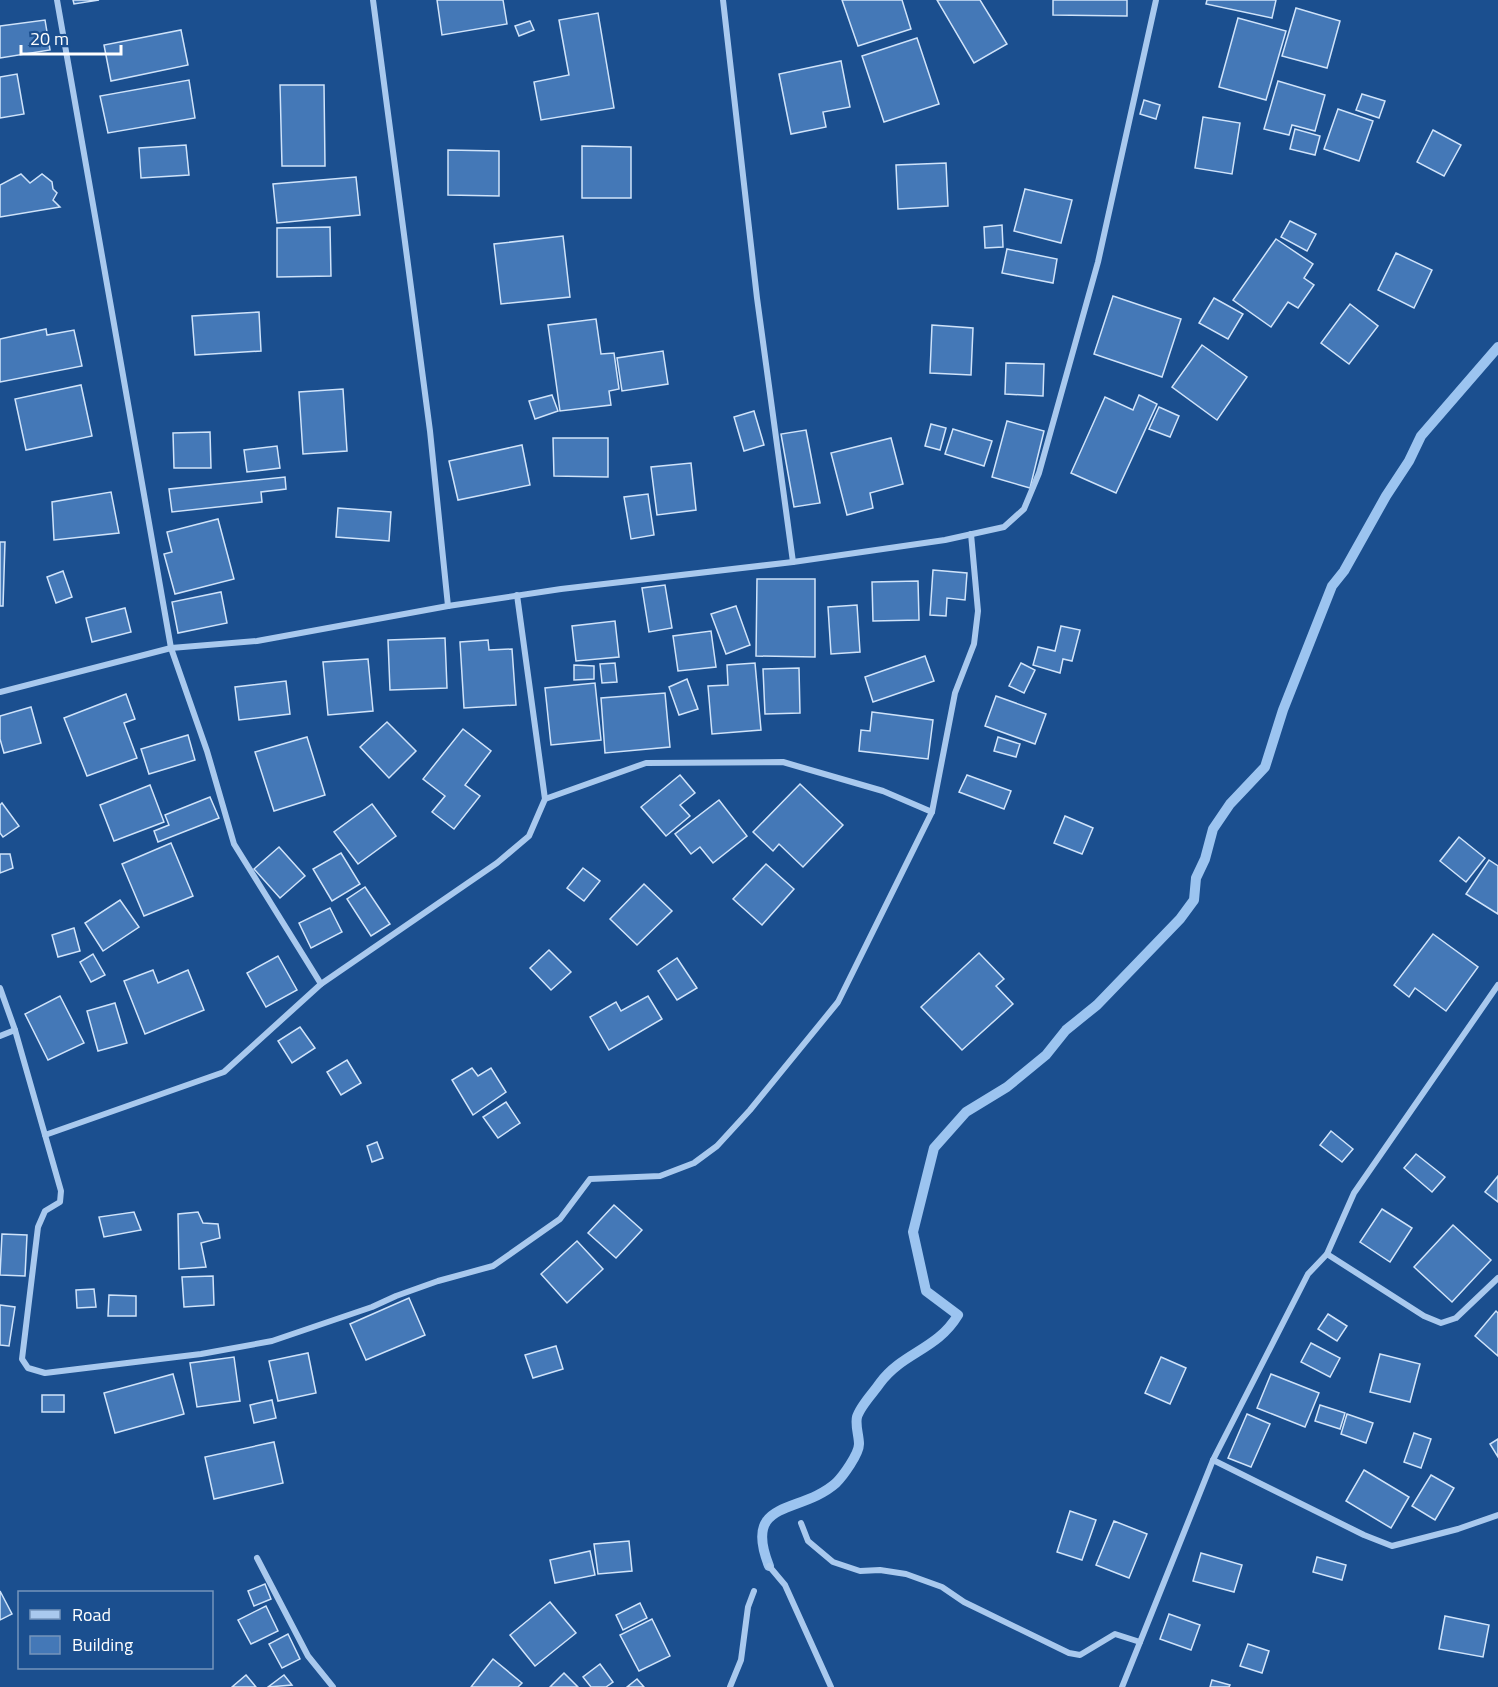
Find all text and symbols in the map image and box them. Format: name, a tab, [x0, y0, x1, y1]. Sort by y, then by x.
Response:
scale bar	[21, 18, 122, 56]
text: 20 m	[30, 25, 69, 52]
legend	[18, 1591, 213, 1669]
text: Road	[72, 1601, 111, 1628]
text: Building	[72, 1631, 133, 1658]

